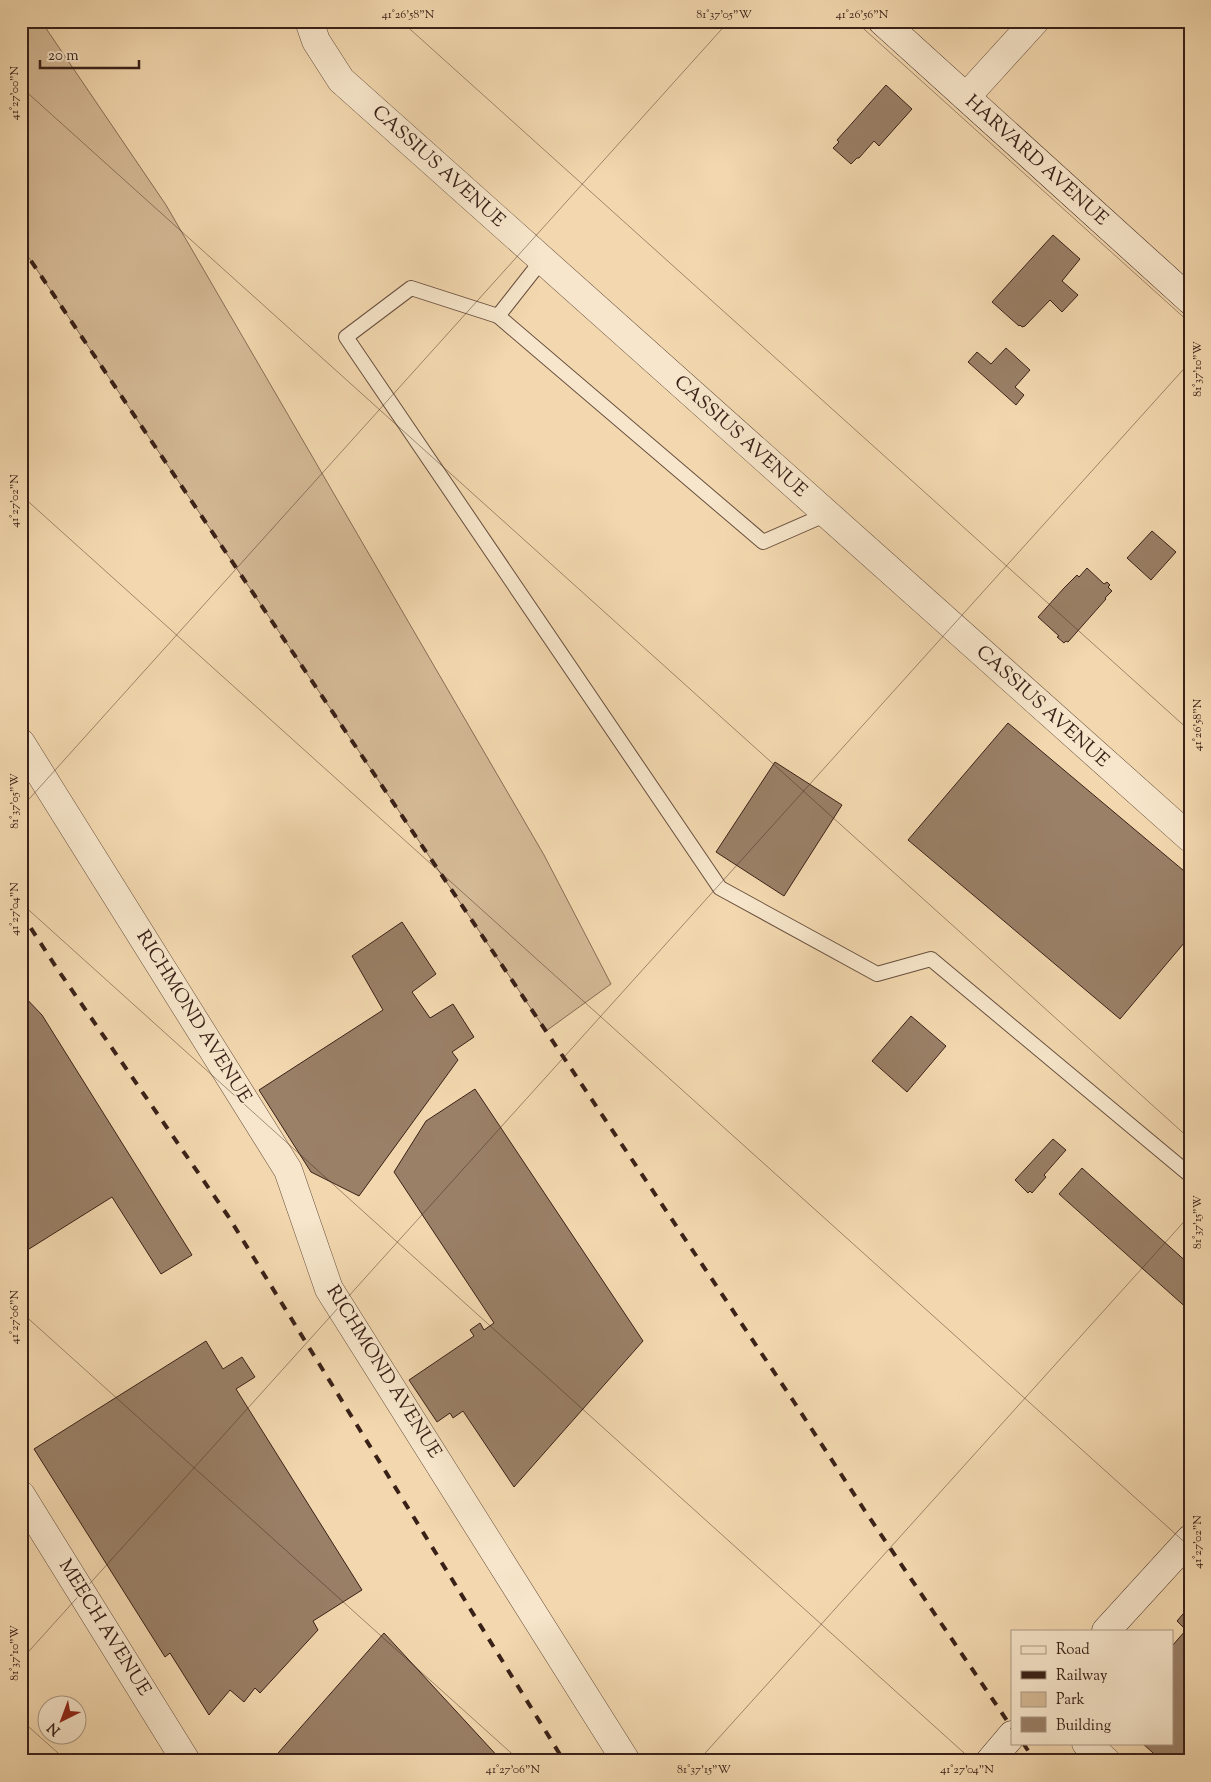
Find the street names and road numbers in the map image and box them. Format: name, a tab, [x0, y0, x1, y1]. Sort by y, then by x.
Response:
street label: HARVARD AVENUE	[959, 89, 1114, 233]
street label: CASSIUS AVENUE	[365, 100, 511, 235]
street label: CASSIUS AVENUE	[667, 370, 813, 505]
street label: CASSIUS AVENUE	[969, 640, 1115, 775]
street label: RICHMOND AVENUE	[129, 925, 258, 1109]
street label: RICHMOND AVENUE	[319, 1280, 448, 1464]
street label: MEECH AVENUE	[51, 1554, 157, 1702]

